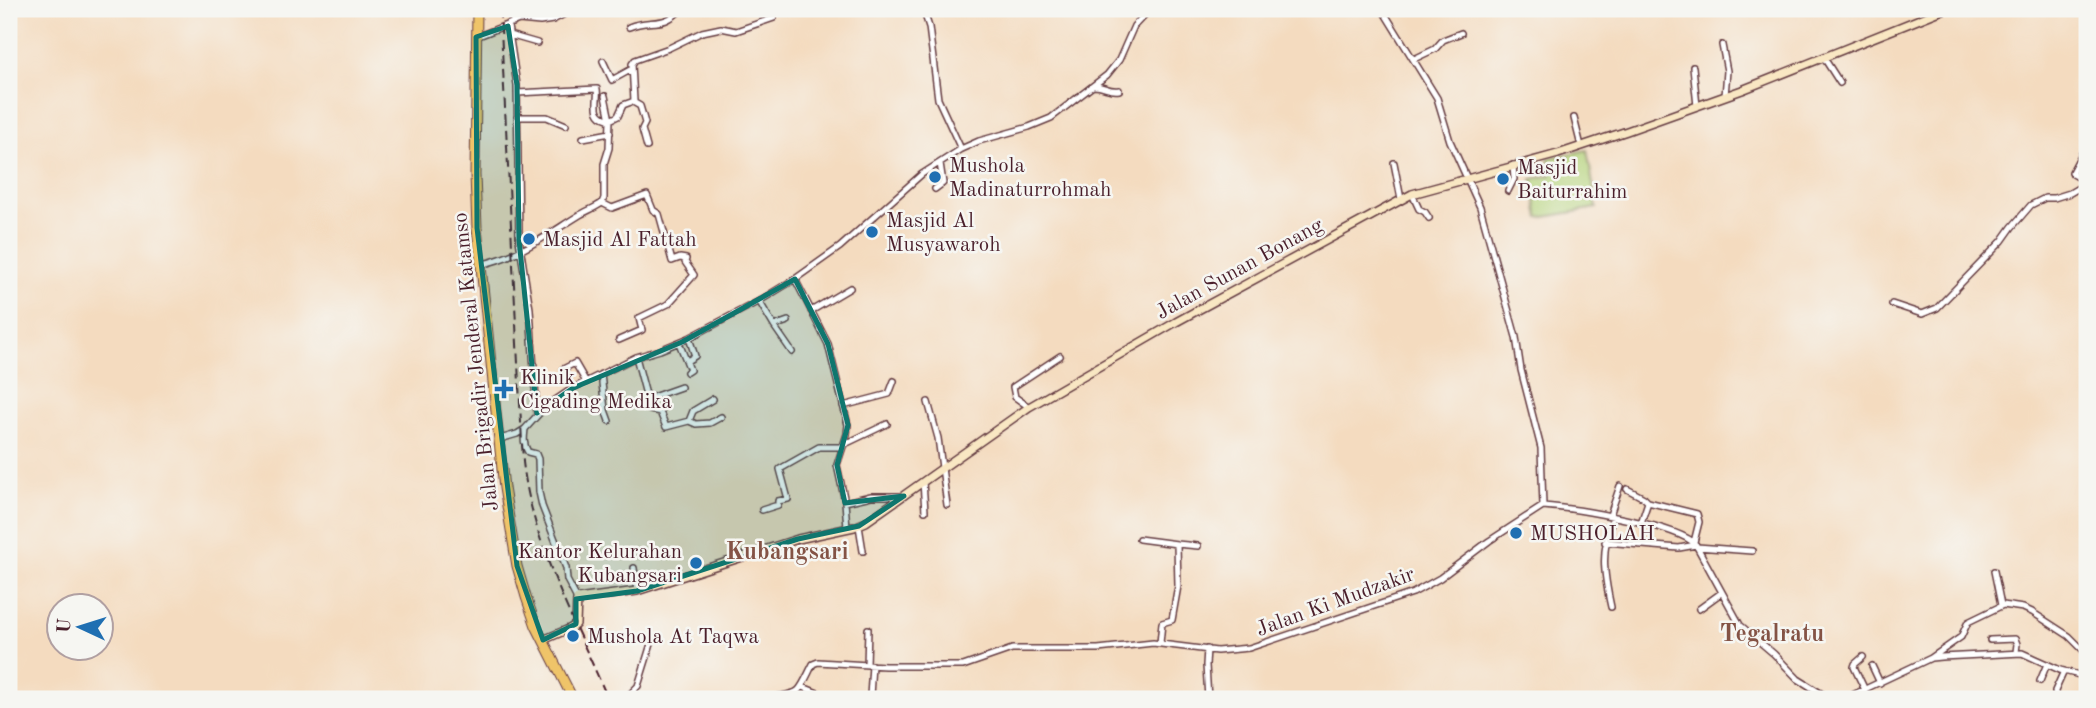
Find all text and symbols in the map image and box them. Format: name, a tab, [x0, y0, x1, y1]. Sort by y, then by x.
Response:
place label: Mushola Madinaturrohmah	[949, 156, 1111, 201]
place label: Masjid Baiturrahim	[1517, 158, 1627, 203]
marker: Mushola Madinaturrohmah	[927, 169, 943, 185]
marker: Masjid Baiturrahim	[1495, 171, 1511, 187]
street label: Jalan Brigadir Jenderal Katamso	[450, 211, 503, 512]
place label: Masjid Al Musyawaroh	[886, 211, 1001, 256]
street label: Jalan Sunan Bonang	[1153, 214, 1327, 324]
marker: Masjid Al Musyawaroh	[864, 224, 880, 240]
place label: Masjid Al Fattah	[543, 230, 697, 251]
marker: Masjid Al Fattah	[521, 231, 537, 247]
place label: Klinik Cigading Medika	[520, 368, 672, 413]
marker: Klinik Cigading Medika	[494, 379, 514, 399]
place label: MUSHOLAH	[1530, 524, 1655, 545]
marker: MUSHOLAH	[1508, 525, 1524, 541]
district label: Kubangsari	[725, 541, 849, 565]
place label: Kantor Kelurahan Kubangsari	[518, 542, 682, 587]
marker: Kantor Kelurahan Kubangsari	[688, 555, 704, 571]
street label: Jalan Ki Mudzakir	[1253, 564, 1418, 641]
north arrow	[46, 592, 116, 662]
text: U	[56, 618, 76, 634]
district label: Tegalratu	[1720, 623, 1824, 647]
place label: Mushola At Taqwa	[587, 627, 759, 648]
marker: Mushola At Taqwa	[565, 628, 581, 644]

